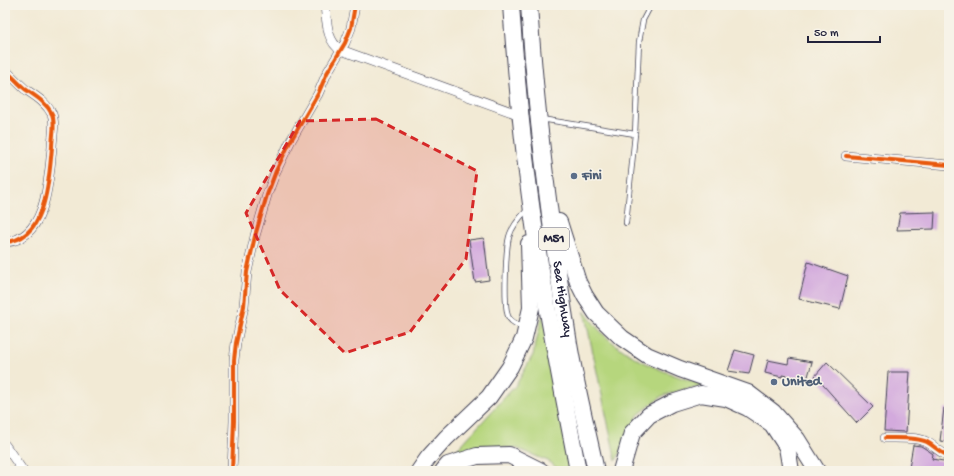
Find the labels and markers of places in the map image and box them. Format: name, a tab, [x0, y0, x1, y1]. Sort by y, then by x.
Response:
place label: Fini	[581, 168, 602, 185]
marker: Fini	[569, 171, 579, 181]
place label: United	[782, 374, 823, 391]
marker: United	[769, 377, 779, 387]

